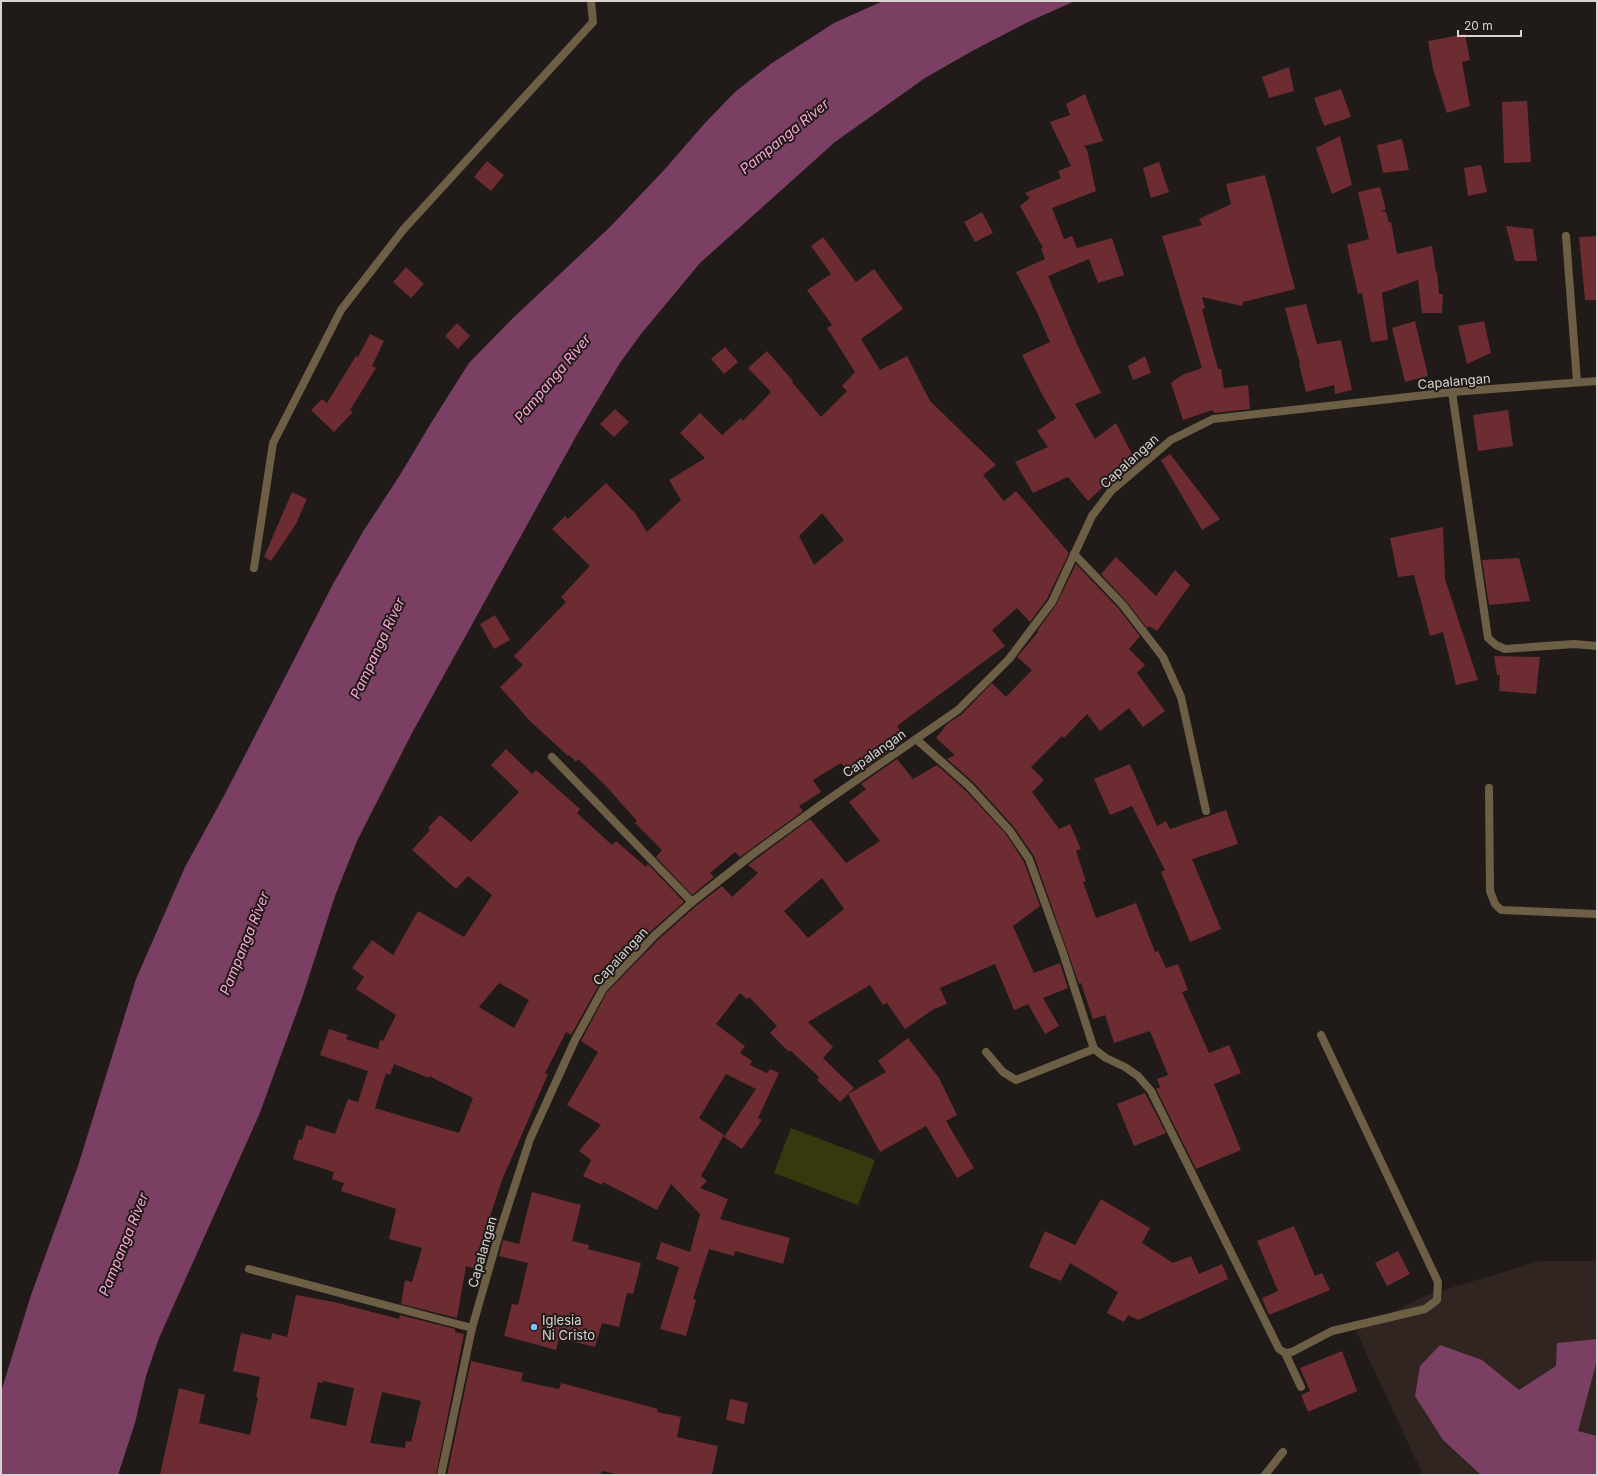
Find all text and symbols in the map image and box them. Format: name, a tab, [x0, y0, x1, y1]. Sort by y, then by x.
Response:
scale bar	[1458, 12, 1521, 38]
text: 20 m	[1464, 18, 1493, 33]
water label: Pampanga River	[736, 94, 833, 177]
water label: Pampanga River	[510, 330, 594, 425]
street label: Capalangan	[1417, 370, 1491, 392]
street label: Capalangan	[1096, 431, 1162, 491]
water label: Pampanga River	[346, 594, 408, 701]
street label: Capalangan	[839, 725, 909, 781]
water label: Pampanga River	[216, 888, 273, 997]
street label: Capalangan	[589, 924, 651, 988]
water label: Pampanga River	[95, 1189, 152, 1298]
street label: Capalangan	[464, 1215, 500, 1289]
place label: Iglesia Ni Cristo	[542, 1312, 595, 1343]
marker: Iglesia Ni Cristo	[529, 1322, 539, 1332]

